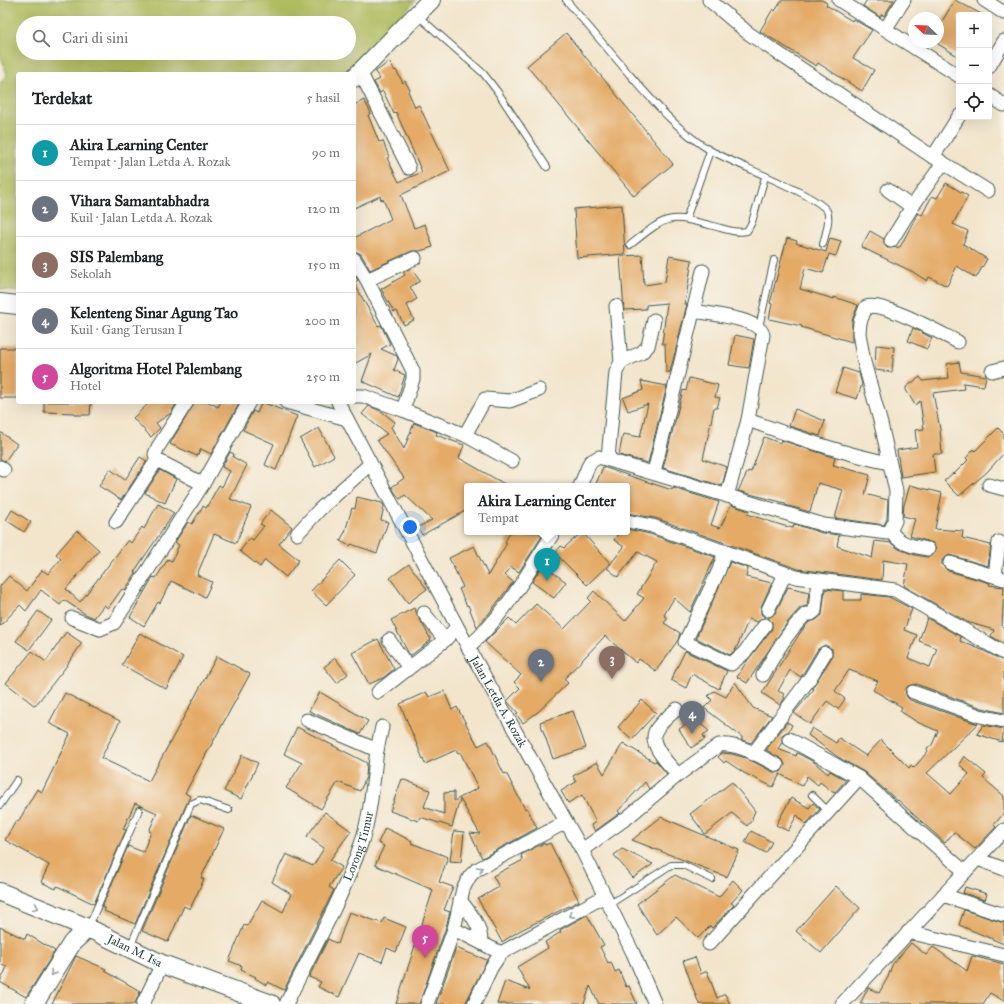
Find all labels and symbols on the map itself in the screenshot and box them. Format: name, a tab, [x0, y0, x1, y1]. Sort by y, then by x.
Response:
north arrow	[908, 12, 944, 48]
your location	[400, 517, 420, 537]
pin: 1	[534, 548, 560, 581]
pin: 3	[599, 646, 625, 679]
pin: 2	[528, 649, 554, 682]
street label: Jalan Letda A. Rozak	[466, 652, 530, 750]
pin: 4	[679, 701, 705, 734]
street label: Lorong Timur	[340, 810, 376, 883]
one-way arrow	[476, 866, 483, 873]
one-way arrow	[32, 902, 39, 910]
one-way arrow	[568, 911, 575, 918]
pin: 5	[412, 925, 438, 958]
street label: Jalan M. Isa	[103, 931, 165, 970]
one-way arrow	[51, 969, 58, 976]

